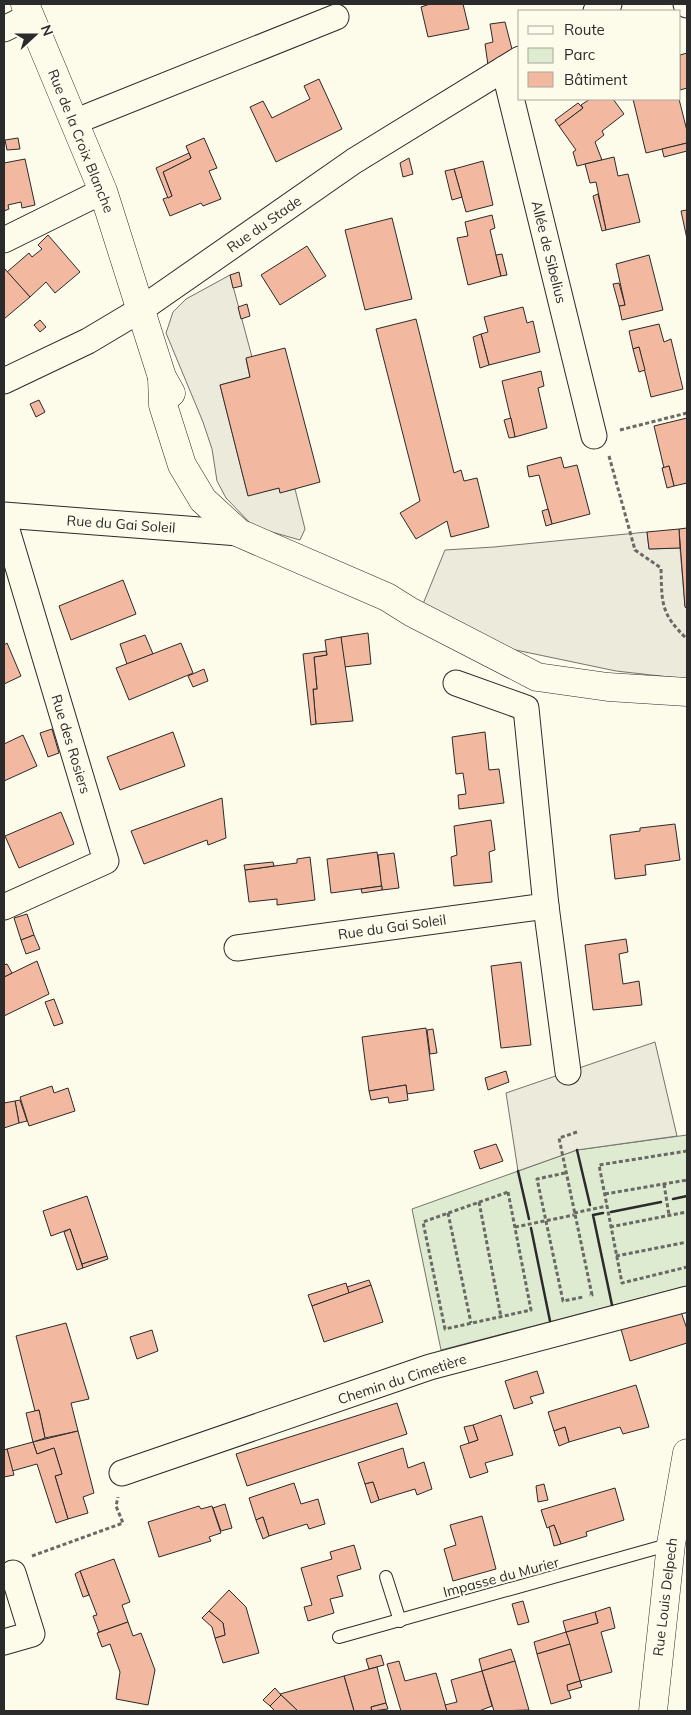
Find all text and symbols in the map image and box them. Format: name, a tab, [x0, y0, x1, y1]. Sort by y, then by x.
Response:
north arrow	[10, 10, 60, 60]
legend	[518, 10, 681, 100]
text: Route	[564, 20, 605, 39]
text: N	[37, 22, 57, 39]
text: Parc	[564, 45, 595, 64]
street label: Rue de la Croix Blanche	[44, 67, 118, 215]
text: Bâtiment	[564, 70, 627, 89]
street label: Rue du Stade	[223, 192, 305, 256]
street label: Allée de Sibelius	[528, 199, 570, 305]
street label: Rue du Gai Soleil	[66, 511, 176, 537]
street label: Rue des Rosiers	[47, 692, 95, 796]
street label: Rue du Gai Soleil	[337, 910, 447, 944]
street label: Chemin du Cimetière	[335, 1350, 469, 1408]
street label: Rue Louis Delpech	[649, 1537, 681, 1657]
street label: Impasse du Murier	[441, 1553, 562, 1601]

